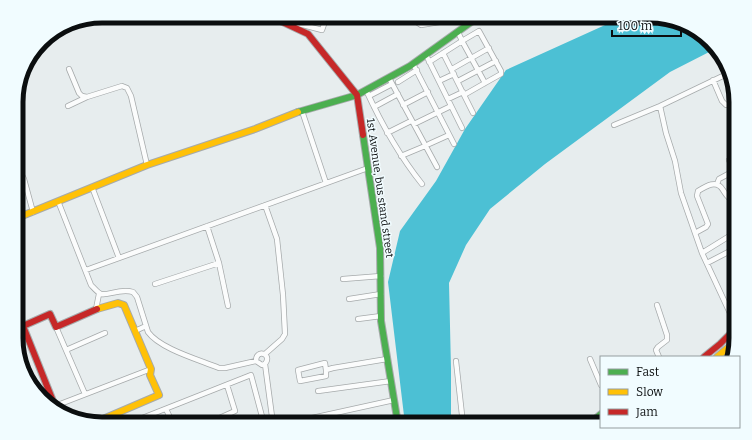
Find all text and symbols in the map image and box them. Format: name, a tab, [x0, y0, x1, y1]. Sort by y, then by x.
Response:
scale bar	[612, 12, 681, 38]
text: 100 m	[618, 19, 653, 33]
street label: 1st Avenue, bus stand street	[364, 117, 396, 259]
legend	[600, 356, 740, 428]
text: Fast	[636, 365, 660, 379]
text: Slow	[636, 385, 663, 399]
text: Jam	[635, 405, 658, 419]

